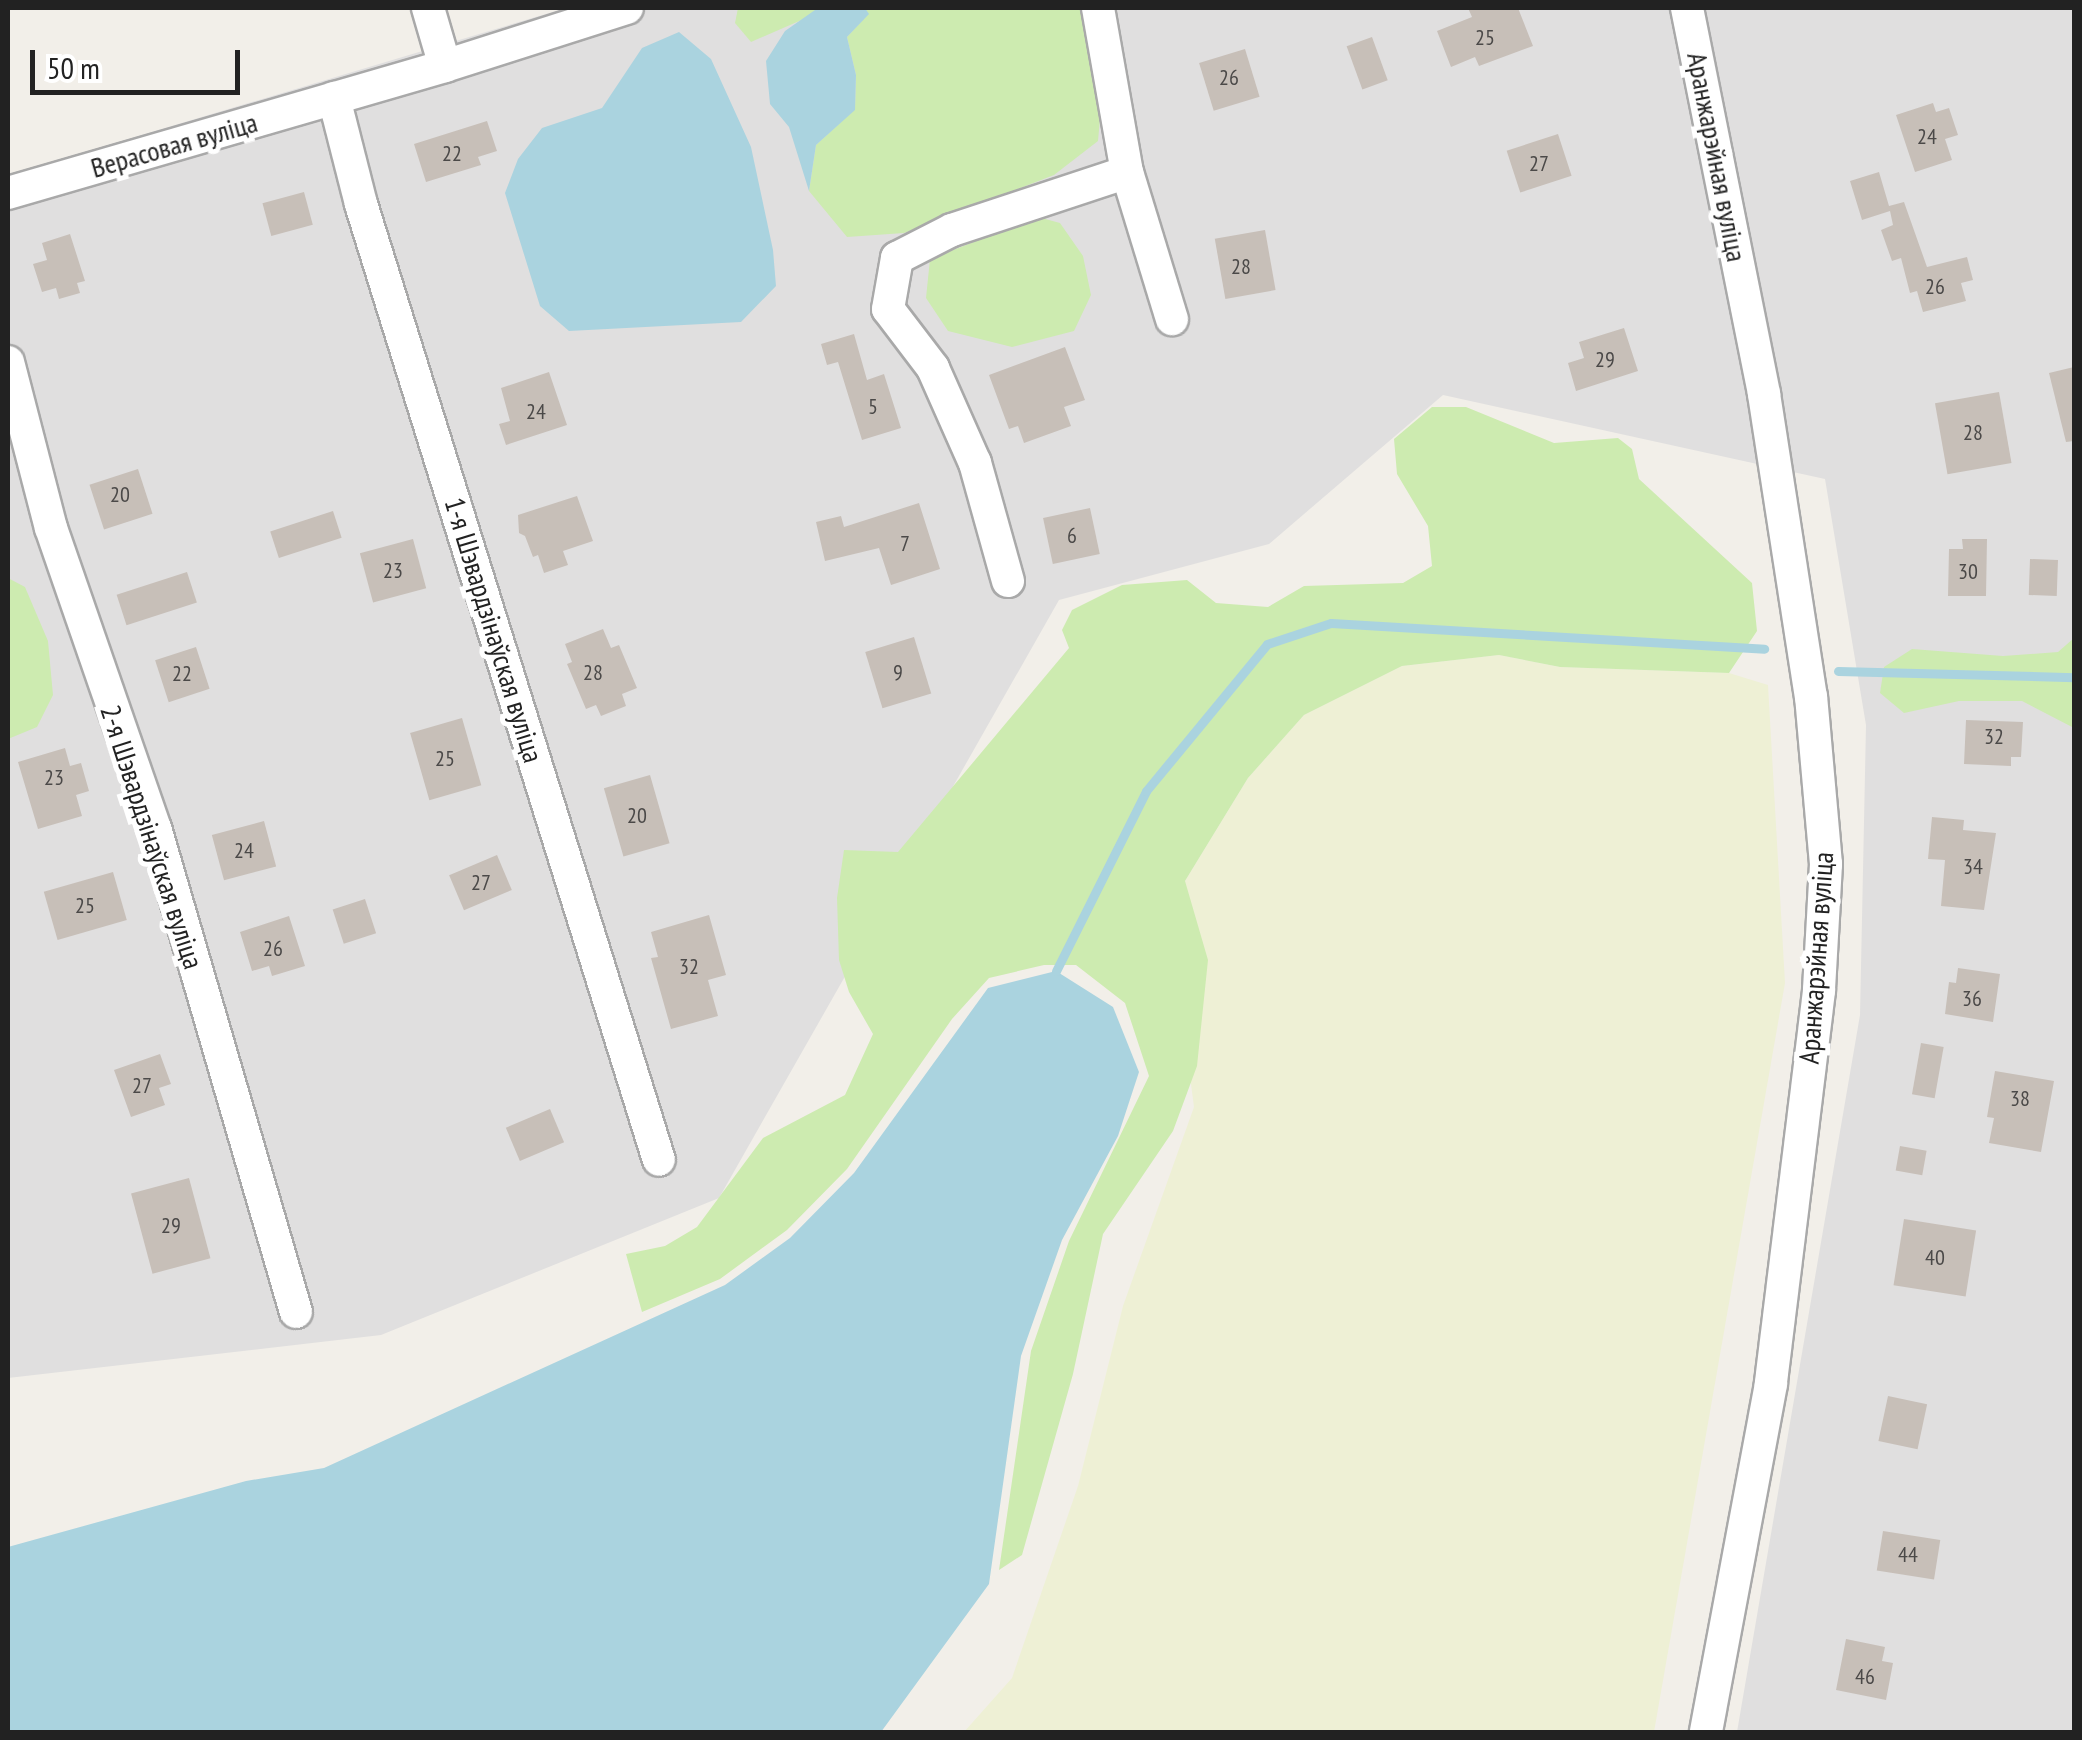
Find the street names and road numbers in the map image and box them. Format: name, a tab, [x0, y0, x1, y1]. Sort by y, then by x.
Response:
street label: Аранжарэйная вуліца	[1680, 49, 1754, 265]
street label: Верасовая вуліца	[87, 105, 261, 185]
street label: 1-я Шэвардзінаўская вуліца	[438, 493, 550, 767]
street label: 2-я Шэвардзінаўская вуліца	[93, 701, 211, 973]
street label: Аранжарэйная вуліца	[1792, 851, 1840, 1065]

